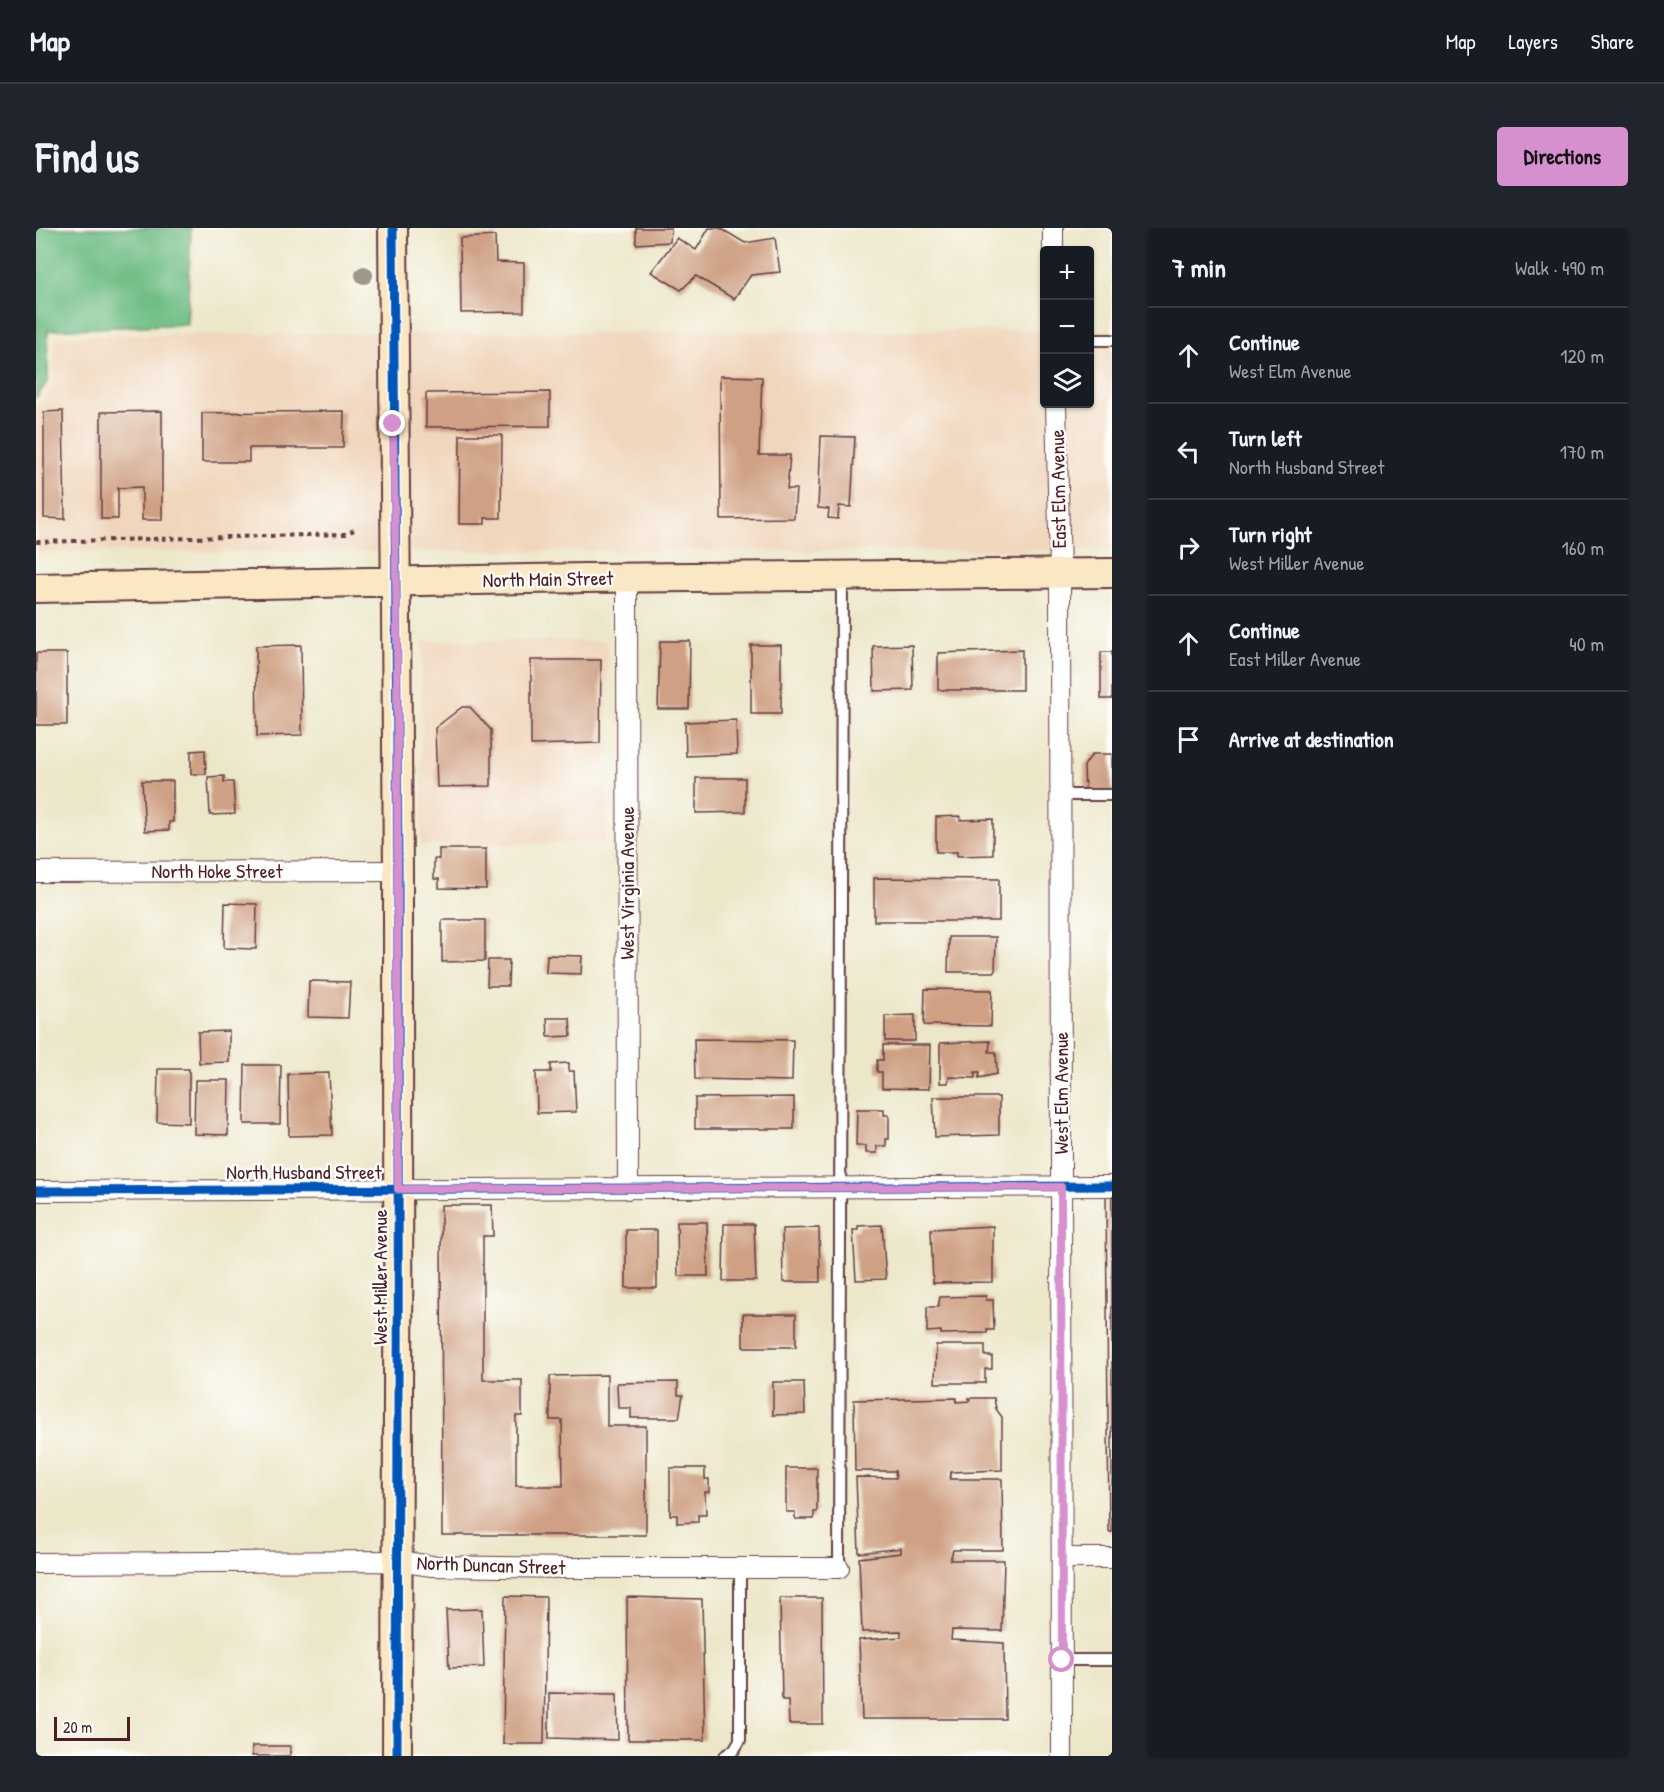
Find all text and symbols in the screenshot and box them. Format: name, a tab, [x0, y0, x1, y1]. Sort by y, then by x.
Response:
text: Map	[30, 22, 70, 60]
text: Map	[1446, 27, 1475, 56]
text: Layers	[1508, 27, 1558, 56]
text: Share	[1591, 27, 1634, 56]
button: Directions	[1497, 127, 1628, 186]
text: Find us	[36, 128, 139, 185]
map controls	[1040, 246, 1094, 408]
button: +	[1040, 246, 1094, 300]
text: 7 min	[1172, 250, 1226, 285]
text: Walk · 490 m	[1515, 254, 1604, 281]
button: −	[1040, 300, 1094, 354]
text: Continue	[1229, 327, 1300, 357]
icon: ahead	[1172, 339, 1205, 372]
text: 120 m	[1560, 342, 1604, 369]
button: layers	[1040, 354, 1094, 408]
text: West Elm Avenue	[1229, 357, 1352, 384]
route end	[379, 410, 405, 436]
text: Turn left	[1229, 423, 1302, 453]
street label: East Elm Avenue	[1043, 429, 1072, 549]
icon: left	[1172, 435, 1205, 468]
text: 170 m	[1560, 438, 1604, 465]
text: North Husband Street	[1229, 453, 1384, 480]
text: Turn right	[1229, 519, 1312, 549]
icon: right	[1172, 531, 1205, 564]
text: 160 m	[1562, 534, 1604, 561]
text: West Miller Avenue	[1229, 549, 1364, 576]
street label: North Main Street	[482, 564, 615, 593]
text: Continue	[1229, 615, 1300, 645]
icon: ahead	[1172, 627, 1205, 660]
text: 40 m	[1569, 630, 1604, 657]
text: East Miller Avenue	[1229, 645, 1361, 672]
icon: arrive	[1172, 723, 1205, 756]
text: Arrive at destination	[1229, 724, 1394, 754]
street label: West Virginia Avenue	[613, 806, 640, 959]
street label: North Hoke Street	[151, 857, 284, 884]
street label: West Elm Avenue	[1047, 1032, 1074, 1154]
street label: North Husband Street	[226, 1158, 383, 1185]
street label: West Miller Avenue	[366, 1209, 393, 1345]
street label: North Duncan Street	[416, 1548, 567, 1581]
route start	[1048, 1646, 1074, 1672]
scale bar	[54, 1714, 130, 1742]
text: 20 m	[63, 1716, 92, 1738]

